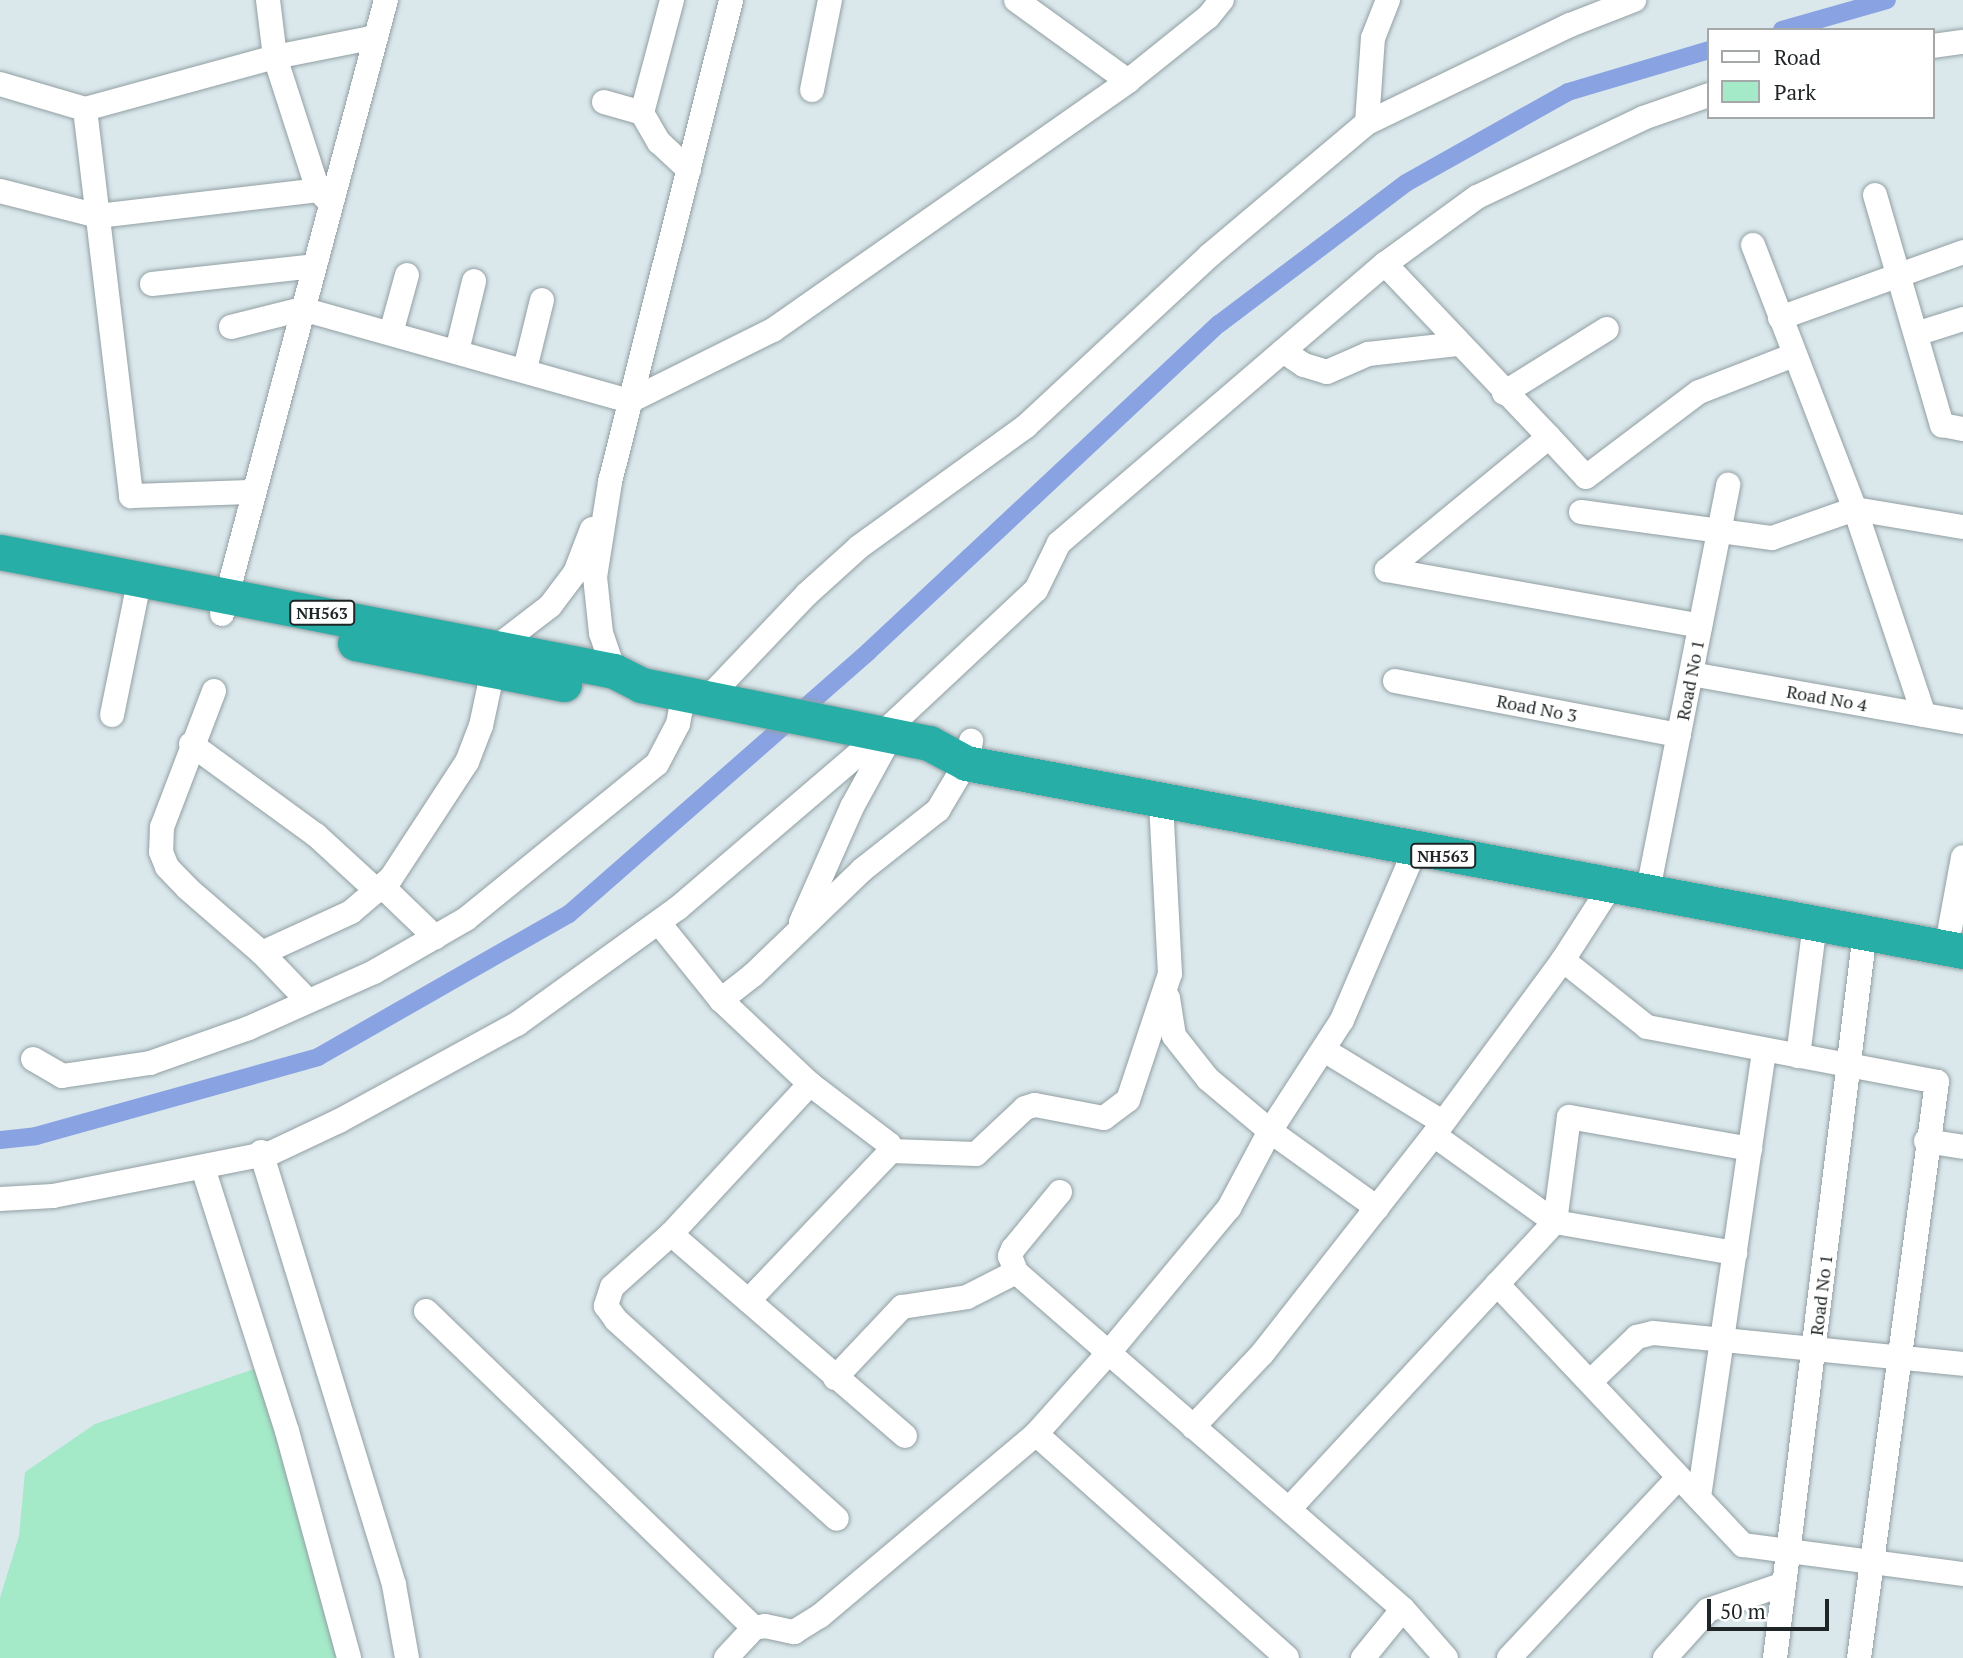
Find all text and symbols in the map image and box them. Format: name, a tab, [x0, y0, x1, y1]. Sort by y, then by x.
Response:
legend	[1708, 28, 1935, 119]
text: Road	[1774, 43, 1821, 71]
text: Park	[1774, 78, 1816, 106]
road number: NH563	[289, 600, 355, 626]
street label: Road No 1	[1672, 638, 1708, 722]
street label: Road No 4	[1785, 680, 1869, 716]
street label: Road No 3	[1495, 690, 1579, 726]
road number: NH563	[1410, 844, 1476, 869]
street label: Road No 1	[1805, 1253, 1837, 1337]
scale bar	[1711, 1584, 1834, 1628]
text: 50 m	[1720, 1597, 1766, 1625]

